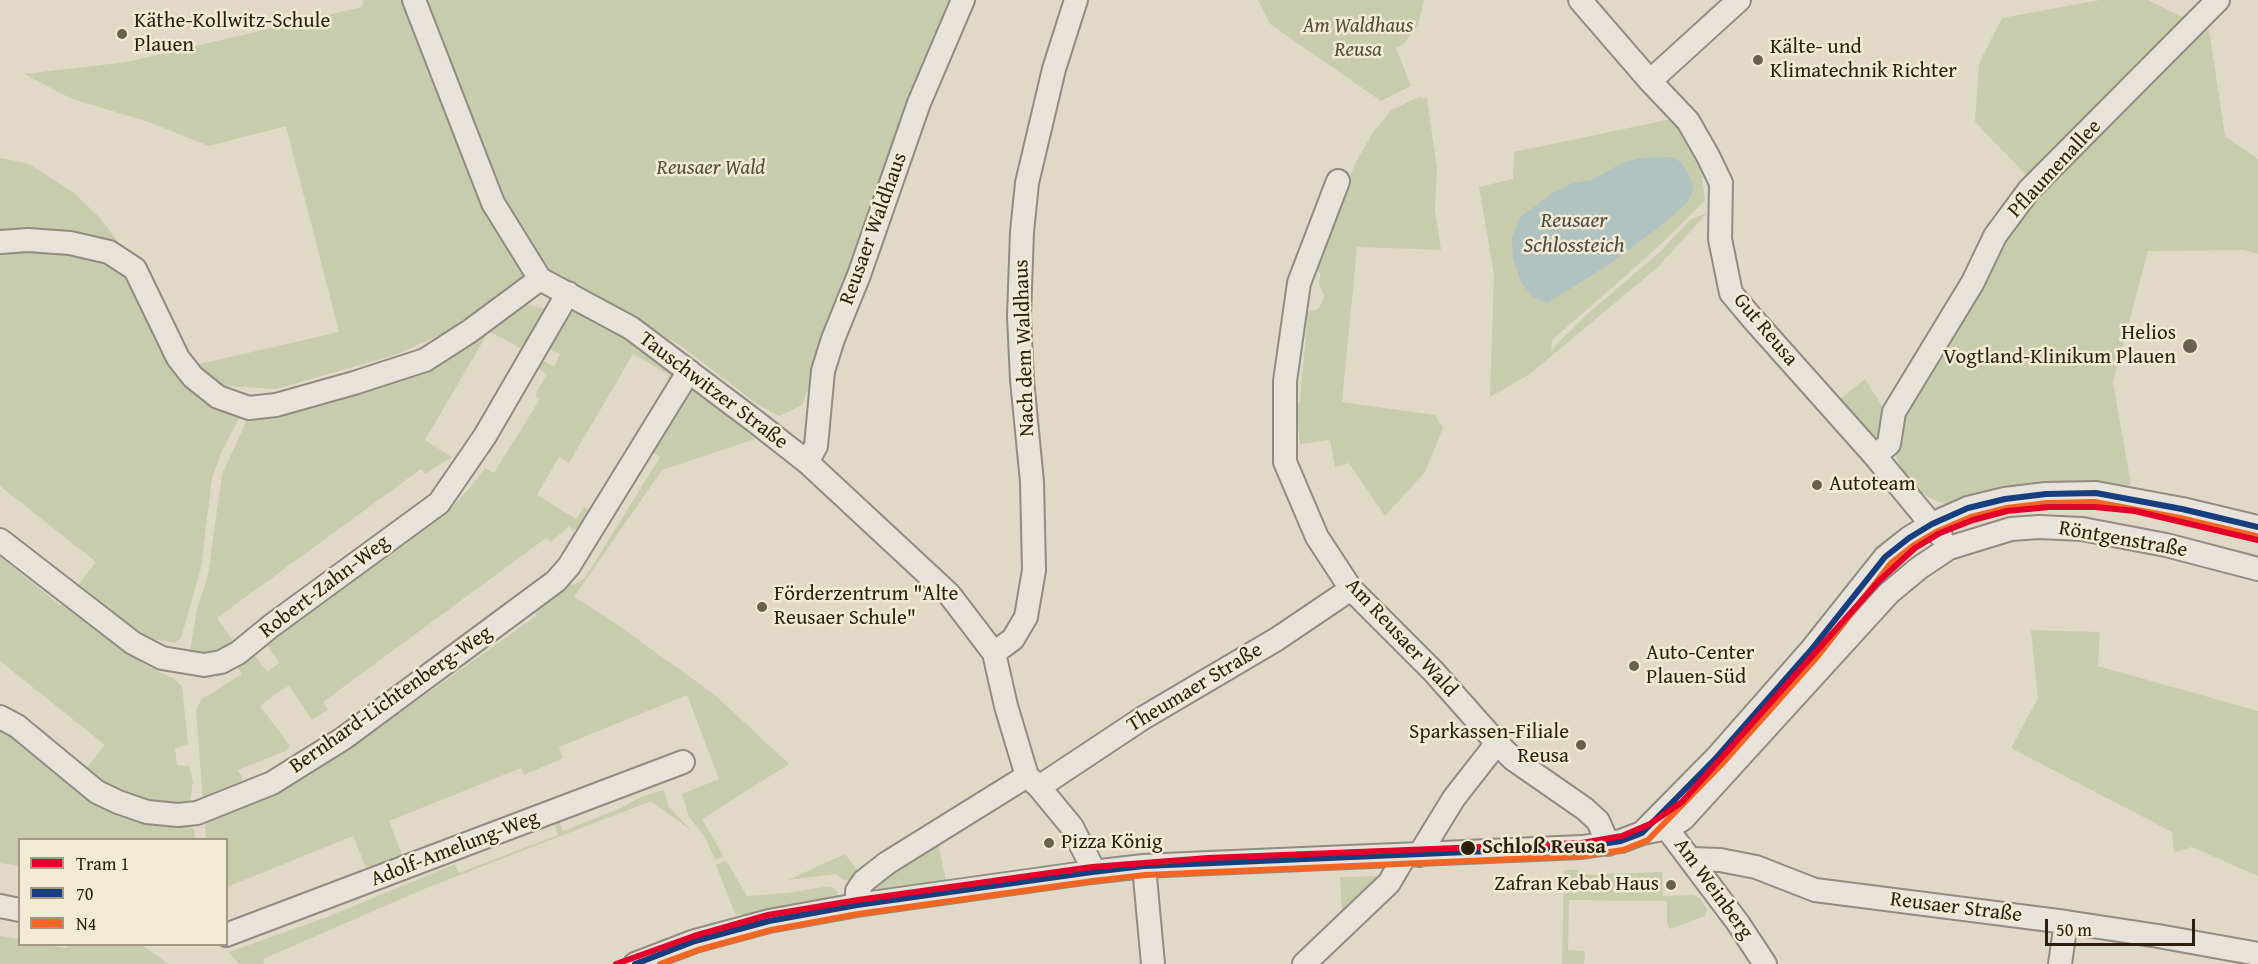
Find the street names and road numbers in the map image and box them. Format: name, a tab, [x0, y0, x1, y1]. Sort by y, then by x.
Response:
street label: Pflaumenallee	[2003, 115, 2107, 223]
street label: Reusaer Waldhaus	[835, 149, 913, 309]
street label: Nach dem Waldhaus	[1009, 259, 1041, 437]
street label: Gut Reusa	[1727, 288, 1803, 372]
street label: Tauschwitzer Straße	[633, 327, 793, 455]
street label: Röntgenstraße	[2057, 516, 2189, 564]
street label: Robert-Zahn-Weg	[255, 530, 395, 644]
street label: Am Reusaer Wald	[1340, 573, 1462, 703]
street label: Bernhard-Lichtenberg-Weg	[285, 621, 497, 779]
street label: Theumaer Straße	[1123, 638, 1267, 738]
street label: Adolf-Amelung-Weg	[367, 805, 543, 893]
street label: Am Weinberg	[1668, 833, 1758, 945]
street label: Reusaer Straße	[1889, 887, 2023, 929]

